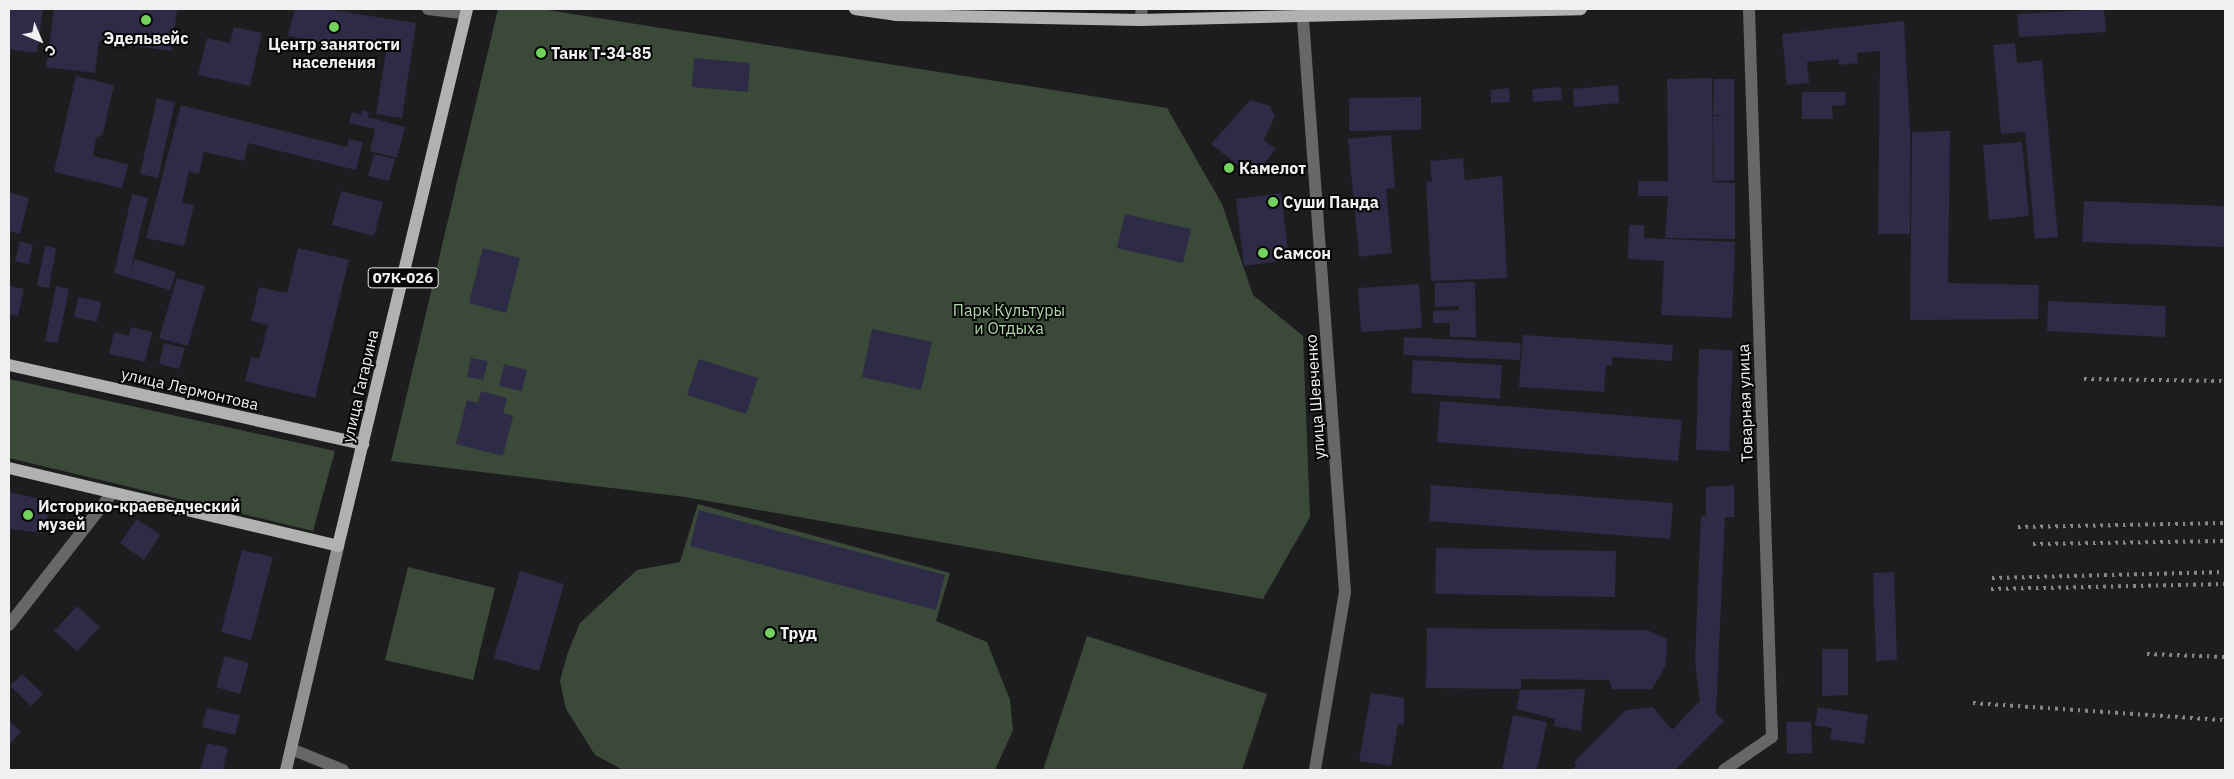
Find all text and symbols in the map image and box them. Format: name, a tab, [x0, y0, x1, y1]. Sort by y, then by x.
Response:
marker: Эдельвейс	[140, 14, 152, 26]
north arrow	[15, 15, 65, 65]
marker: Центр занятости населения	[328, 21, 340, 33]
place label: Эдельвейс	[104, 28, 188, 48]
place label: Центр занятости населения	[268, 34, 400, 72]
text: С	[41, 41, 60, 60]
place label: Танк Т-34-85	[551, 43, 651, 63]
marker: Танк Т-34-85	[535, 47, 547, 59]
place label: Камелот	[1239, 158, 1306, 178]
marker: Камелот	[1223, 162, 1235, 174]
place label: Суши Панда	[1283, 192, 1379, 212]
marker: Суши Панда	[1267, 196, 1279, 208]
place label: Самсон	[1273, 243, 1331, 263]
marker: Самсон	[1257, 247, 1269, 259]
road number: 07К-026	[367, 266, 439, 290]
park label: Парк Культуры и Отдыха	[953, 300, 1065, 338]
street label: улица Гагарина	[338, 328, 382, 444]
street label: улица Шевченко	[1301, 334, 1329, 460]
street label: Товарная улица	[1733, 344, 1757, 462]
street label: улица Лермонтова	[119, 364, 261, 414]
place label: Историко-краеведческий музей	[38, 496, 240, 534]
marker: Историко-краеведческий музей	[22, 509, 34, 521]
place label: Труд	[780, 623, 817, 643]
marker: Труд	[764, 627, 776, 639]

